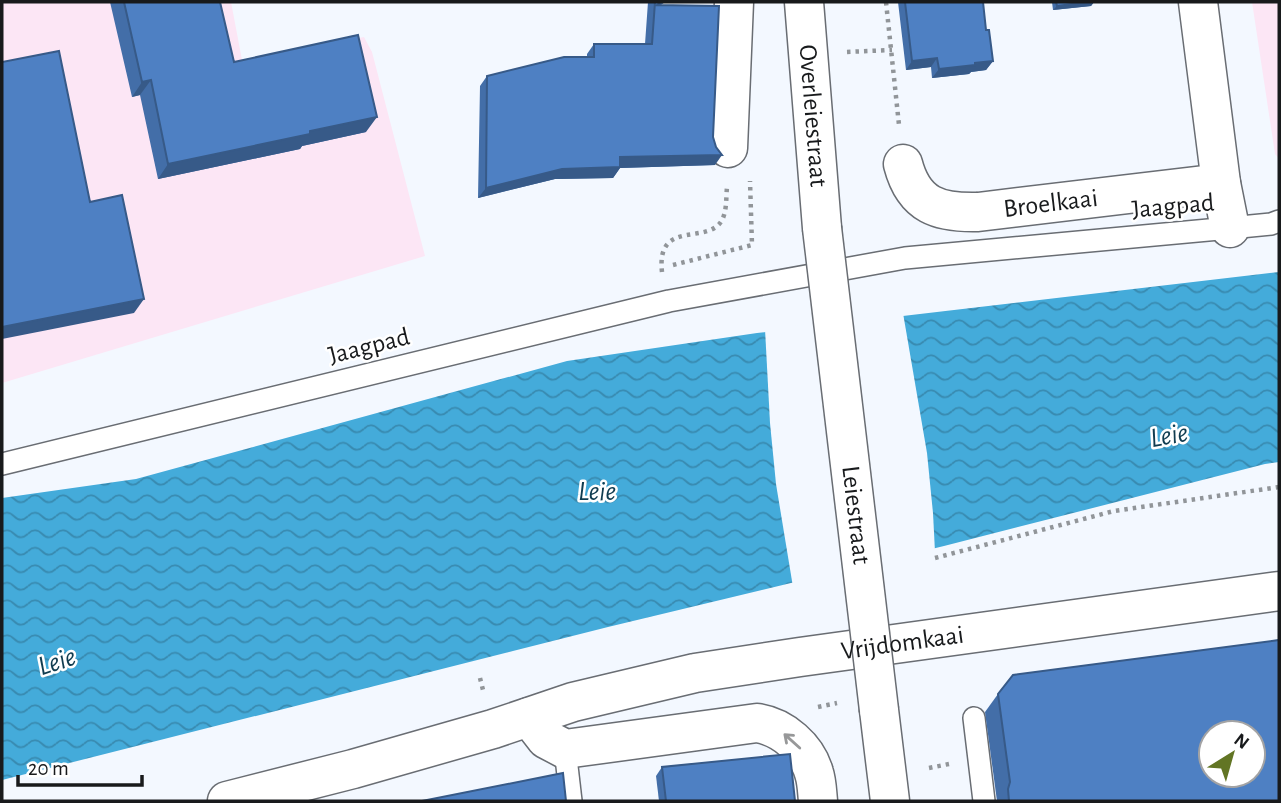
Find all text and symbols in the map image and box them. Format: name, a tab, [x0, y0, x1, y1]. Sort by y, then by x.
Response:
street label: Overleiestraat	[794, 43, 832, 188]
street label: Broelkaai	[1002, 185, 1099, 222]
street label: Jaagpad	[1131, 189, 1215, 223]
street label: Jaagpad	[326, 323, 412, 369]
water label: Leie	[1148, 419, 1190, 453]
street label: Leiestraat	[837, 464, 875, 566]
water label: Leie	[578, 478, 616, 506]
street label: Vrijdomkaai	[839, 622, 965, 664]
water label: Leie	[35, 643, 79, 681]
north arrow	[1197, 719, 1267, 789]
text: N	[1230, 730, 1252, 753]
one-way arrow	[783, 733, 801, 749]
scale bar	[18, 744, 142, 788]
text: 20 m	[28, 758, 69, 779]

